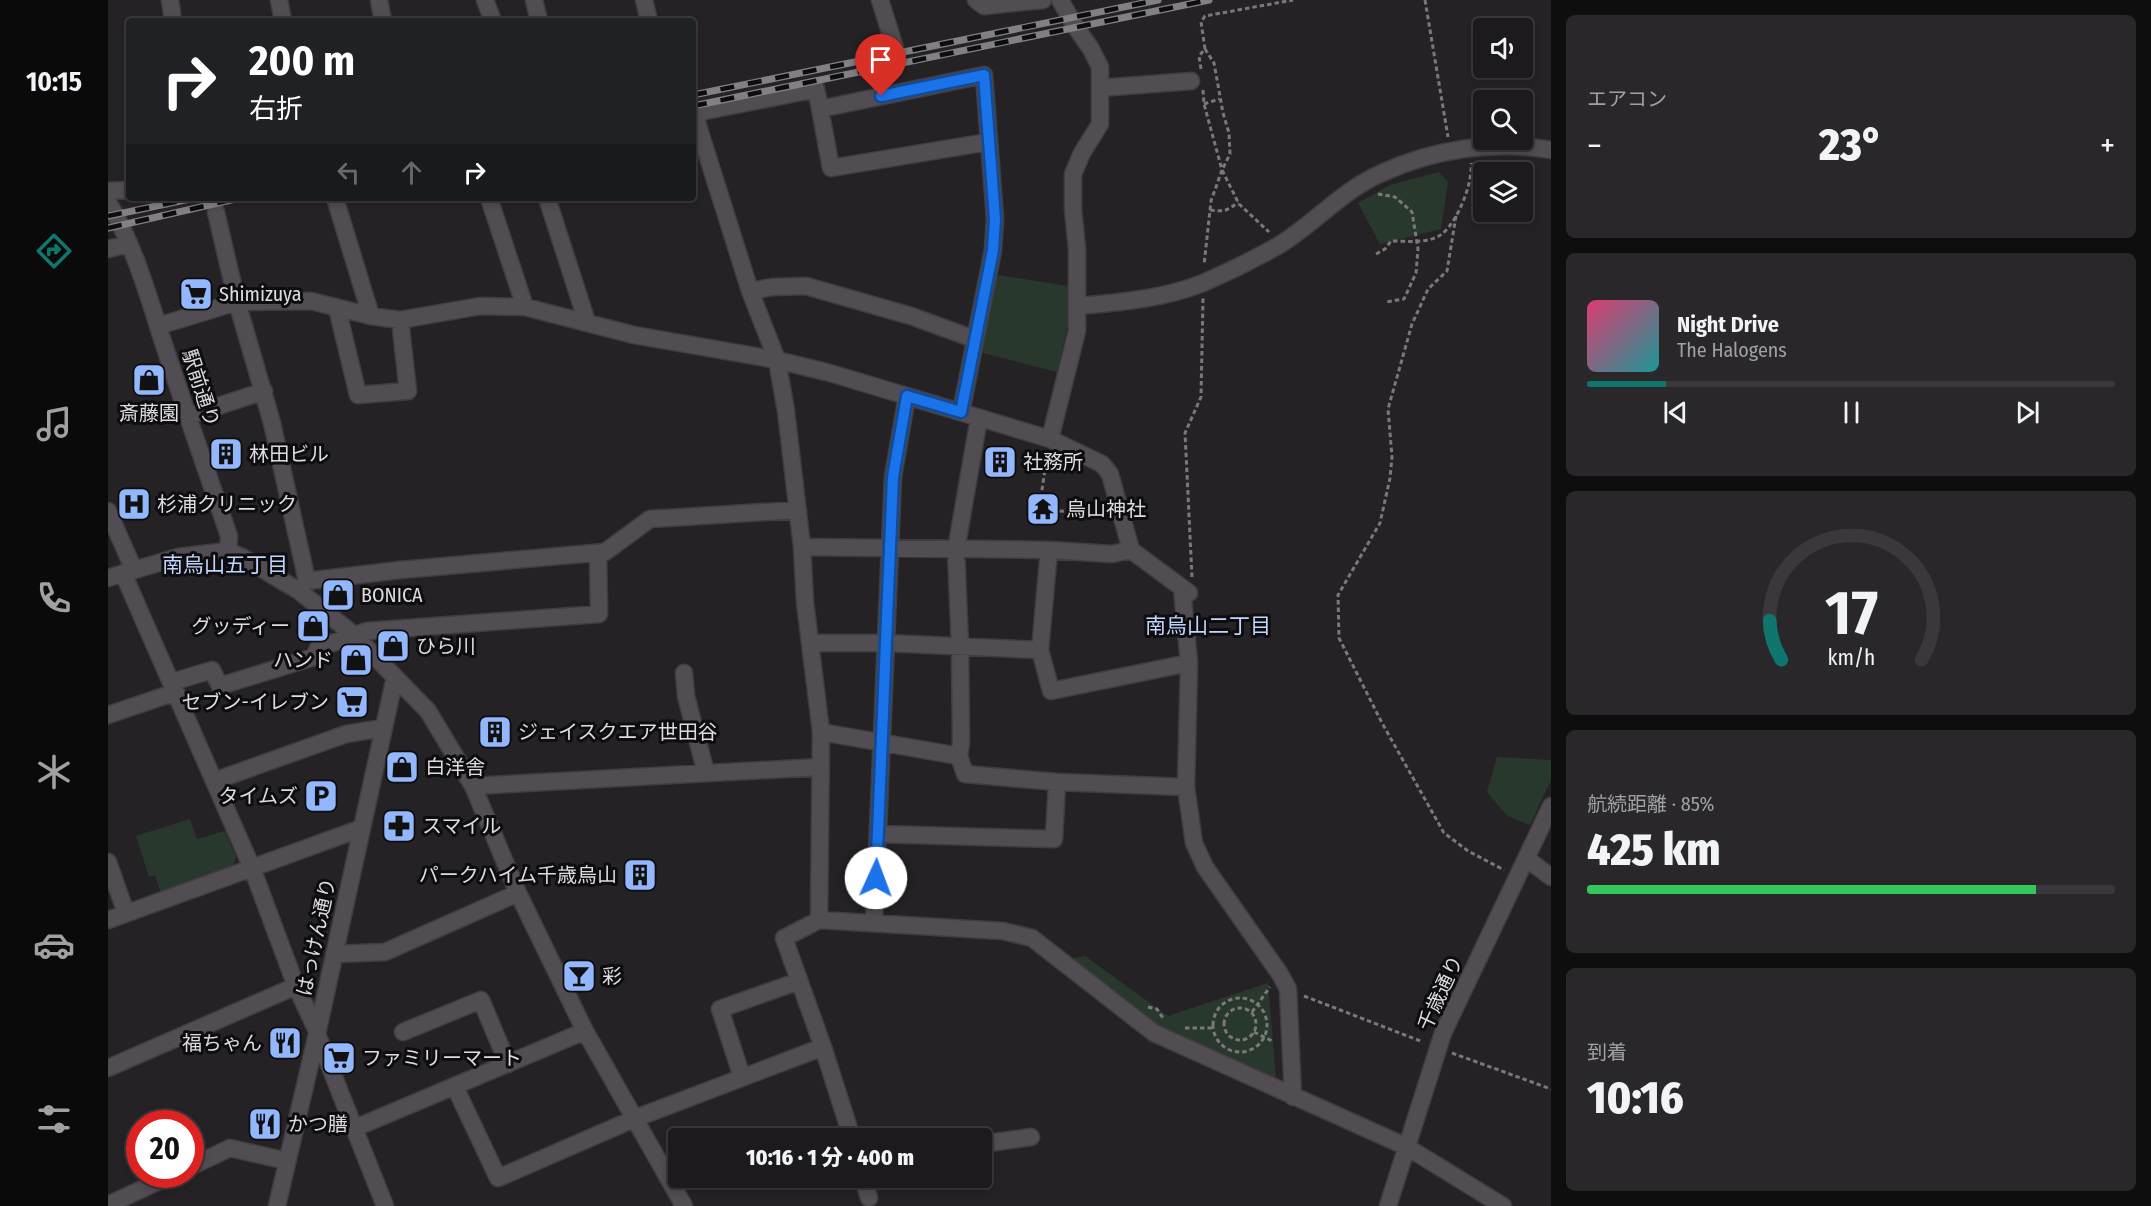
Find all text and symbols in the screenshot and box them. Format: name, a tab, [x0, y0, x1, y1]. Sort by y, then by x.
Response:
map controls	[1473, 18, 1533, 222]
button: sound	[1473, 18, 1533, 78]
pin	[855, 34, 906, 96]
text: 200 m	[249, 36, 355, 86]
icon: right	[150, 42, 228, 120]
icon: arrive	[864, 43, 897, 76]
text: 10:15	[26, 66, 82, 98]
text: エアコン	[1587, 87, 1667, 111]
button: search	[1473, 90, 1533, 150]
text: 右折	[249, 93, 303, 125]
text: 23°	[1819, 118, 1883, 172]
text: −	[1587, 126, 1602, 166]
text: +	[2100, 126, 2115, 166]
icon: left	[332, 156, 365, 189]
icon: ahead	[395, 156, 428, 189]
icon: right	[458, 156, 491, 189]
button: layers	[1473, 162, 1533, 222]
icon: directions	[33, 230, 75, 272]
supermarket icon: Shimizuya	[178, 276, 214, 312]
place label: Shimizuya	[219, 282, 302, 306]
text: Night Drive	[1677, 311, 1779, 338]
text: The Halogens	[1677, 338, 1787, 362]
street label: 駅前通り	[177, 346, 225, 430]
shop icon: 斎藤園	[131, 362, 167, 398]
icon: previous	[1659, 396, 1692, 429]
icon: pause	[1835, 396, 1868, 429]
icon: next	[2011, 396, 2044, 429]
place label: 斎藤園	[119, 401, 179, 425]
icon: music	[33, 403, 75, 445]
building icon: 林田ビル	[208, 436, 244, 472]
place label: 林田ビル	[249, 442, 329, 466]
building icon: 社務所	[982, 444, 1018, 480]
place label: 社務所	[1023, 450, 1083, 474]
hospital icon: 杉浦クリニック	[116, 486, 152, 522]
temple icon: 烏山神社	[1025, 491, 1061, 527]
place label: 杉浦クリニック	[157, 492, 297, 516]
place label: 烏山神社	[1066, 497, 1146, 521]
district label: 南烏山五丁目	[162, 552, 288, 578]
text: 17	[1825, 576, 1877, 651]
icon: phone	[33, 577, 75, 619]
shop icon: BONICA	[320, 577, 356, 613]
place label: BONICA	[361, 583, 423, 607]
shop icon: グッディー	[295, 608, 331, 644]
district label: 南烏山二丁目	[1145, 613, 1271, 639]
place label: グッディー	[191, 614, 290, 638]
shop icon: ひら川	[375, 628, 411, 664]
place label: ひら川	[416, 634, 476, 658]
shop icon: ハンド	[338, 642, 374, 678]
text: km/h	[1827, 645, 1875, 671]
place label: ハンド	[273, 648, 333, 672]
supermarket icon: セブン-イレブン	[334, 684, 370, 720]
place label: セブン-イレブン	[182, 690, 329, 714]
building icon: ジェイスクエア世田谷	[477, 714, 513, 750]
place label: ジェイスクエア世田谷	[518, 720, 717, 744]
shop icon: 白洋舎	[384, 749, 420, 785]
icon: climate	[33, 751, 75, 793]
place label: 白洋舎	[425, 755, 485, 779]
parking icon: タイムズ	[303, 778, 339, 814]
place label: タイムズ	[218, 784, 298, 808]
text: 航続距離 · 85%	[1587, 792, 1714, 816]
pharmacy icon: スマイル	[381, 808, 417, 844]
place label: スマイル	[422, 814, 501, 838]
text: 425 km	[1587, 823, 1721, 877]
position arrow	[844, 846, 908, 910]
building icon: パークハイム千歳烏山	[622, 857, 658, 893]
place label: パークハイム千歳烏山	[419, 863, 617, 887]
street label: はっけん通り	[292, 876, 340, 998]
icon: car	[33, 924, 75, 966]
street label: 千歳通り	[1412, 952, 1468, 1034]
bar icon: 彩	[561, 958, 597, 994]
place label: 彩	[602, 964, 622, 988]
restaurant icon: 福ちゃん	[267, 1025, 303, 1061]
place label: 福ちゃん	[182, 1031, 262, 1055]
supermarket icon: ファミリーマート	[321, 1040, 357, 1076]
text: 到着	[1587, 1040, 1627, 1064]
place label: ファミリーマート	[362, 1046, 522, 1070]
text: 10:16	[1587, 1071, 1684, 1125]
icon: filters	[33, 1098, 75, 1140]
restaurant icon: かつ膳	[247, 1106, 283, 1142]
speed limit sign: 20	[126, 1110, 204, 1188]
place label: かつ膳	[288, 1112, 348, 1136]
text: 10:16 · 1 分 · 400 m	[746, 1144, 914, 1171]

